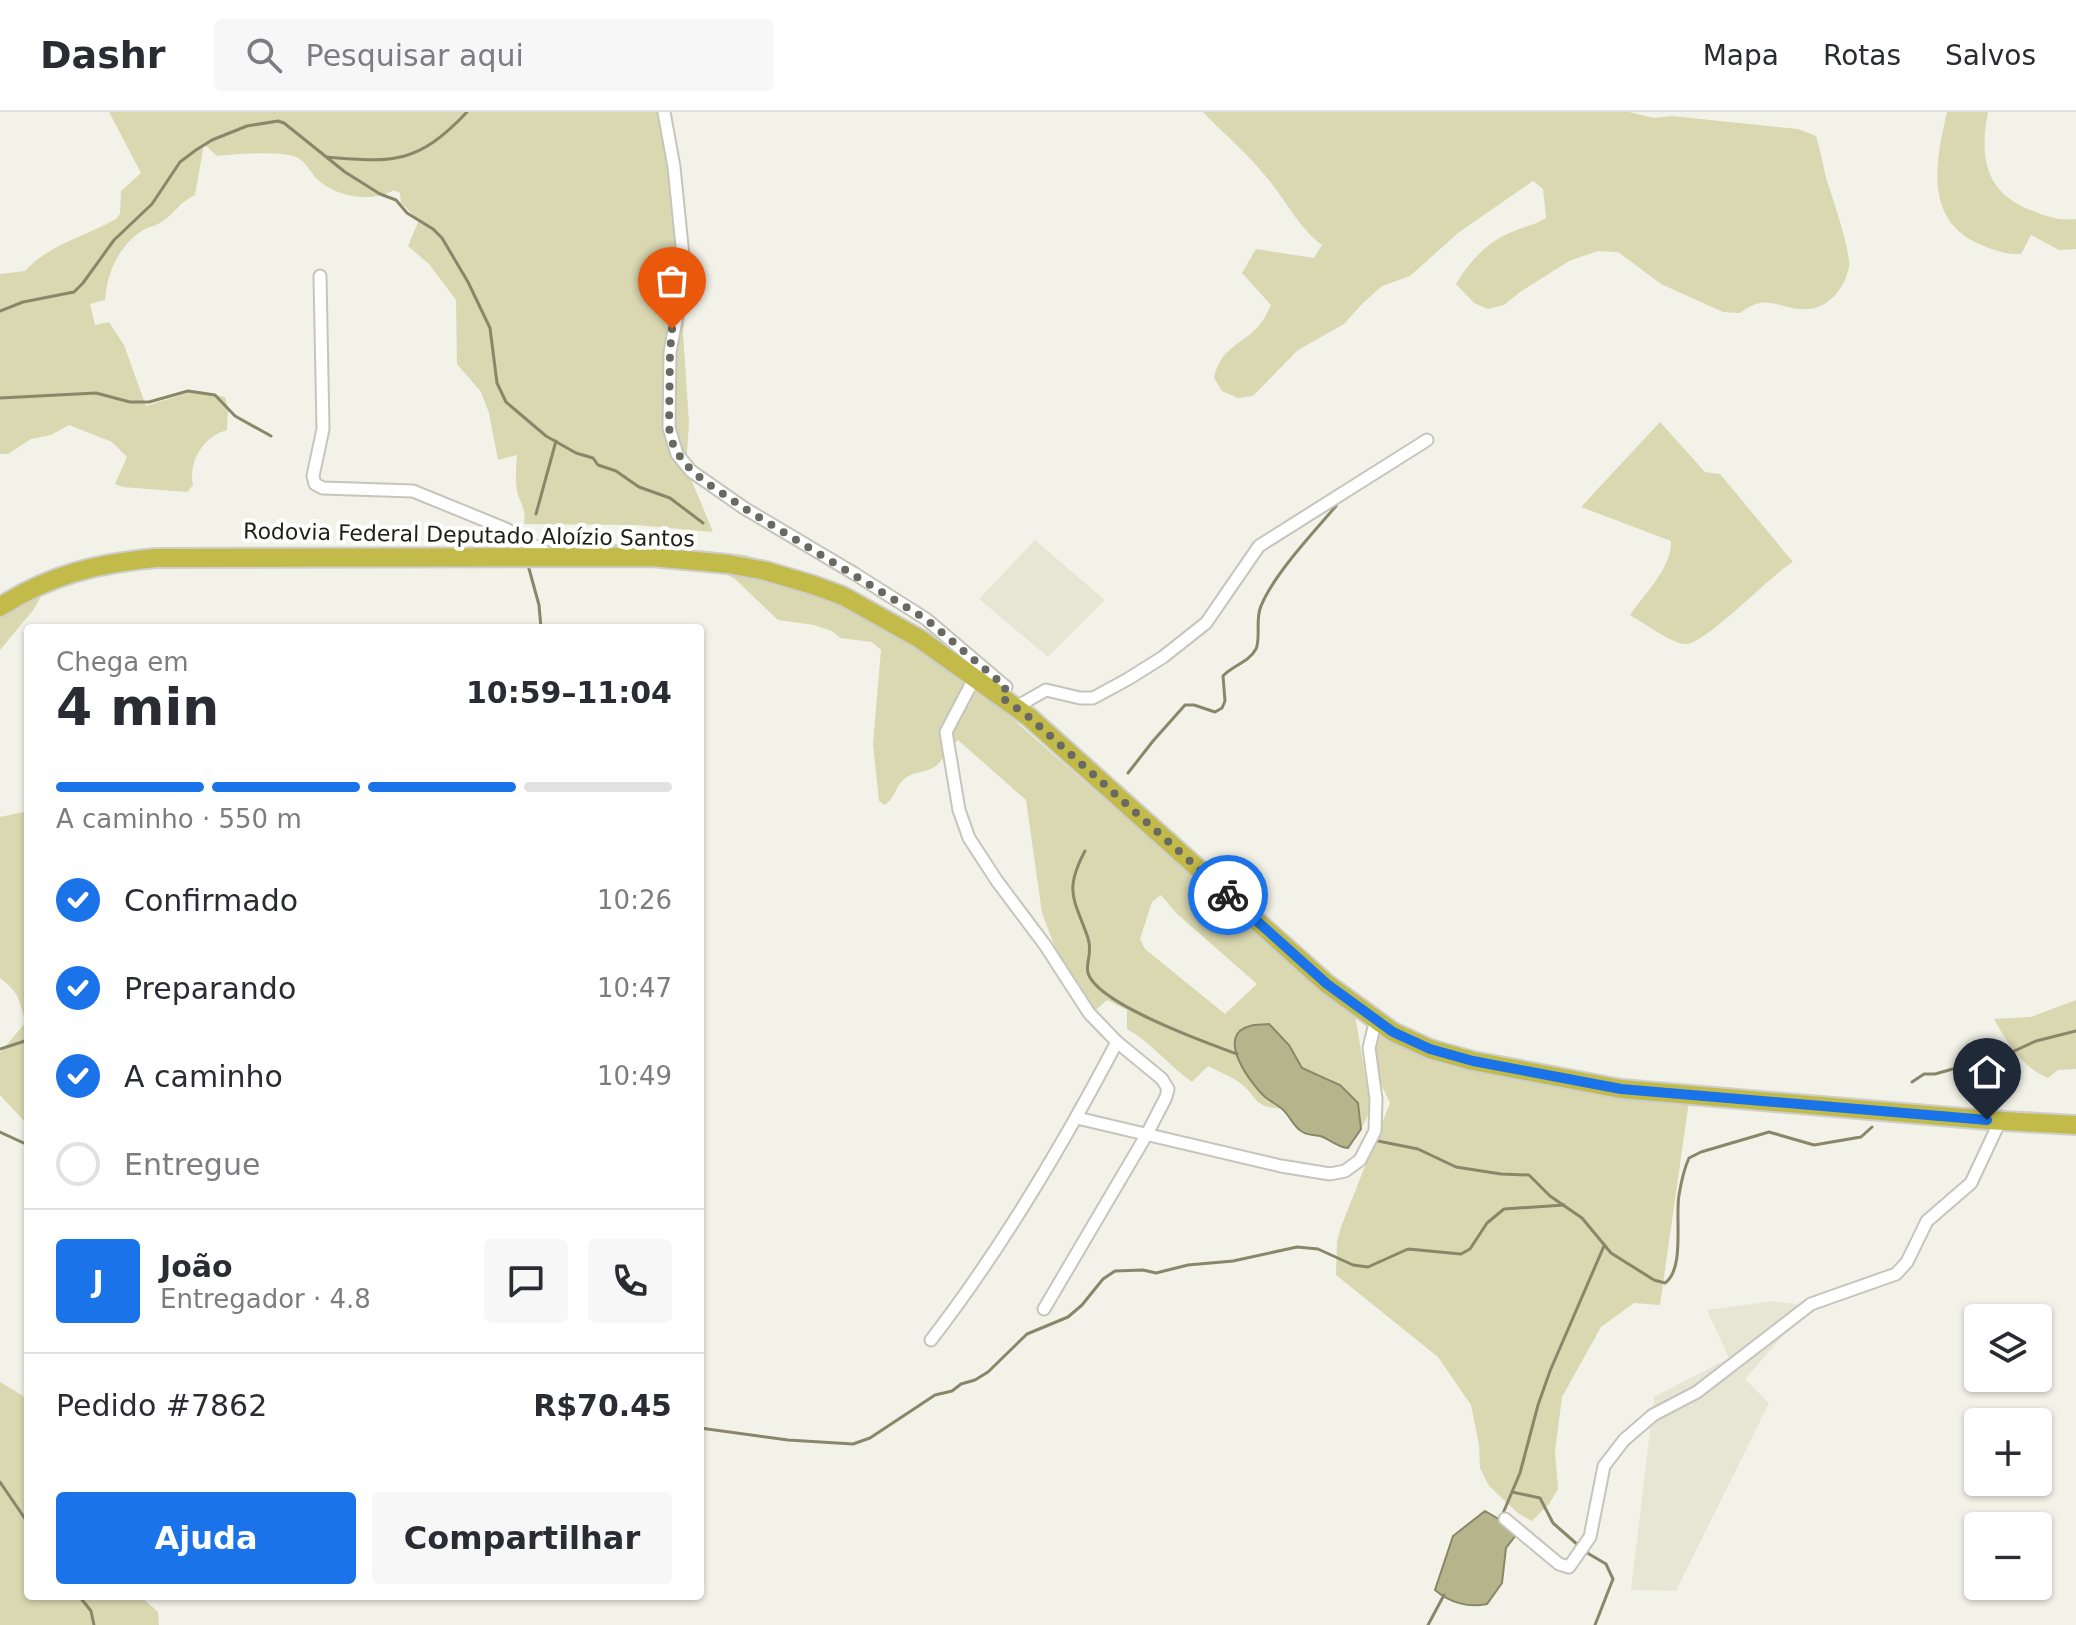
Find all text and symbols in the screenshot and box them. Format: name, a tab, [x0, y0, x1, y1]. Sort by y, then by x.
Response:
search box	[214, 19, 774, 91]
text: Dashr	[40, 33, 166, 77]
icon: search	[242, 33, 286, 77]
text: Pesquisar aqui	[306, 38, 524, 73]
text: Mapa	[1703, 39, 1779, 72]
text: Rotas	[1823, 39, 1901, 72]
text: Salvos	[1945, 39, 2036, 72]
pin	[638, 247, 706, 329]
icon: bag	[650, 259, 694, 303]
street label: Rodovia Federal Deputado Aloízio Santos	[243, 519, 695, 551]
text: Chega em	[56, 647, 189, 677]
text: 10:59–11:04	[466, 675, 672, 710]
text: 4 min	[56, 677, 219, 737]
text: A caminho · 550 m	[56, 804, 302, 834]
courier	[1188, 855, 1268, 935]
icon: bike	[1206, 873, 1250, 917]
icon: check	[56, 878, 100, 922]
text: Confirmado	[124, 883, 298, 918]
text: 10:26	[597, 885, 672, 915]
icon: check	[56, 966, 100, 1010]
text: Preparando	[124, 971, 296, 1006]
text: 10:47	[597, 973, 672, 1003]
pin	[1953, 1038, 2021, 1120]
icon: home	[1965, 1050, 2009, 1094]
icon: check	[56, 1054, 100, 1098]
text: A caminho	[124, 1059, 283, 1094]
text: 10:49	[597, 1061, 672, 1091]
text: Entregue	[124, 1147, 260, 1182]
button: chat	[484, 1239, 568, 1323]
button: phone	[588, 1239, 672, 1323]
text: João	[160, 1249, 233, 1284]
text: J	[92, 1264, 104, 1299]
text: Entregador · 4.8	[160, 1284, 371, 1314]
map controls	[1964, 1304, 2052, 1600]
button: layers	[1964, 1304, 2052, 1392]
text: Pedido #7862	[56, 1388, 267, 1423]
text: R$70.45	[533, 1388, 672, 1423]
button: +	[1964, 1408, 2052, 1496]
button: Ajuda	[56, 1492, 356, 1584]
button: Compartilhar	[372, 1492, 672, 1584]
button: −	[1964, 1512, 2052, 1600]

